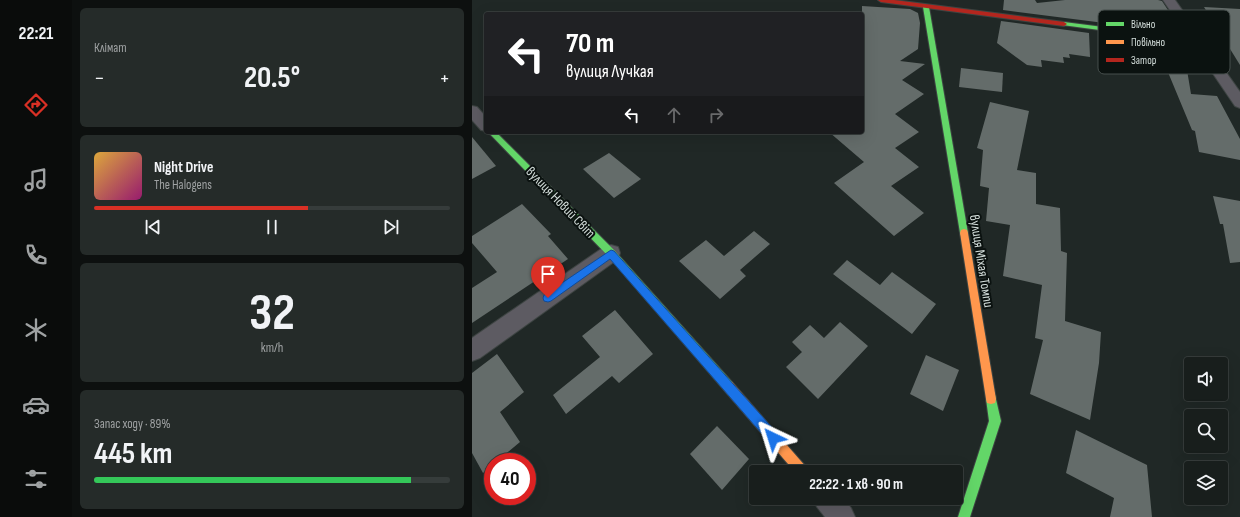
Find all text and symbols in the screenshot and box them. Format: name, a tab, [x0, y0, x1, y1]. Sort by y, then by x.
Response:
legend	[1098, 10, 1230, 74]
text: Вільно	[1131, 18, 1156, 31]
text: 22:21	[19, 23, 53, 44]
text: 70 m	[566, 27, 614, 60]
icon: left	[500, 28, 552, 80]
text: Повільно	[1131, 36, 1165, 49]
text: Клімат	[94, 40, 127, 56]
text: Затор	[1131, 54, 1156, 67]
text: 20.5°	[244, 60, 300, 96]
text: вулиця Лучкая	[566, 61, 654, 82]
text: −	[94, 65, 105, 92]
text: +	[439, 65, 450, 92]
icon: directions	[22, 91, 50, 119]
icon: left	[621, 104, 643, 126]
icon: ahead	[663, 104, 685, 126]
icon: right	[705, 104, 727, 126]
text: Night Drive	[154, 158, 213, 177]
street label: вулиця Новий Світ	[522, 163, 599, 241]
icon: music	[22, 166, 50, 194]
text: The Halogens	[154, 177, 212, 193]
street label: вулиця Міхая Томпи	[966, 213, 997, 309]
icon: previous	[142, 216, 164, 238]
icon: pause	[261, 216, 283, 238]
icon: next	[380, 216, 402, 238]
icon: phone	[22, 241, 50, 269]
pin	[531, 257, 565, 298]
icon: arrive	[537, 263, 559, 285]
text: 32	[249, 282, 295, 345]
icon: climate	[22, 316, 50, 344]
text: km/h	[261, 340, 283, 356]
map controls	[1184, 357, 1228, 505]
button: sound	[1184, 357, 1228, 401]
icon: car	[22, 391, 50, 419]
button: search	[1184, 409, 1228, 453]
text: Запас ходу · 89%	[94, 416, 171, 432]
position arrow	[752, 417, 794, 459]
text: 445 km	[94, 436, 172, 472]
speed limit sign: 40	[484, 453, 536, 505]
button: layers	[1184, 461, 1228, 505]
icon: filters	[22, 465, 50, 493]
text: 22:22 · 1 хв · 90 m	[809, 475, 903, 494]

